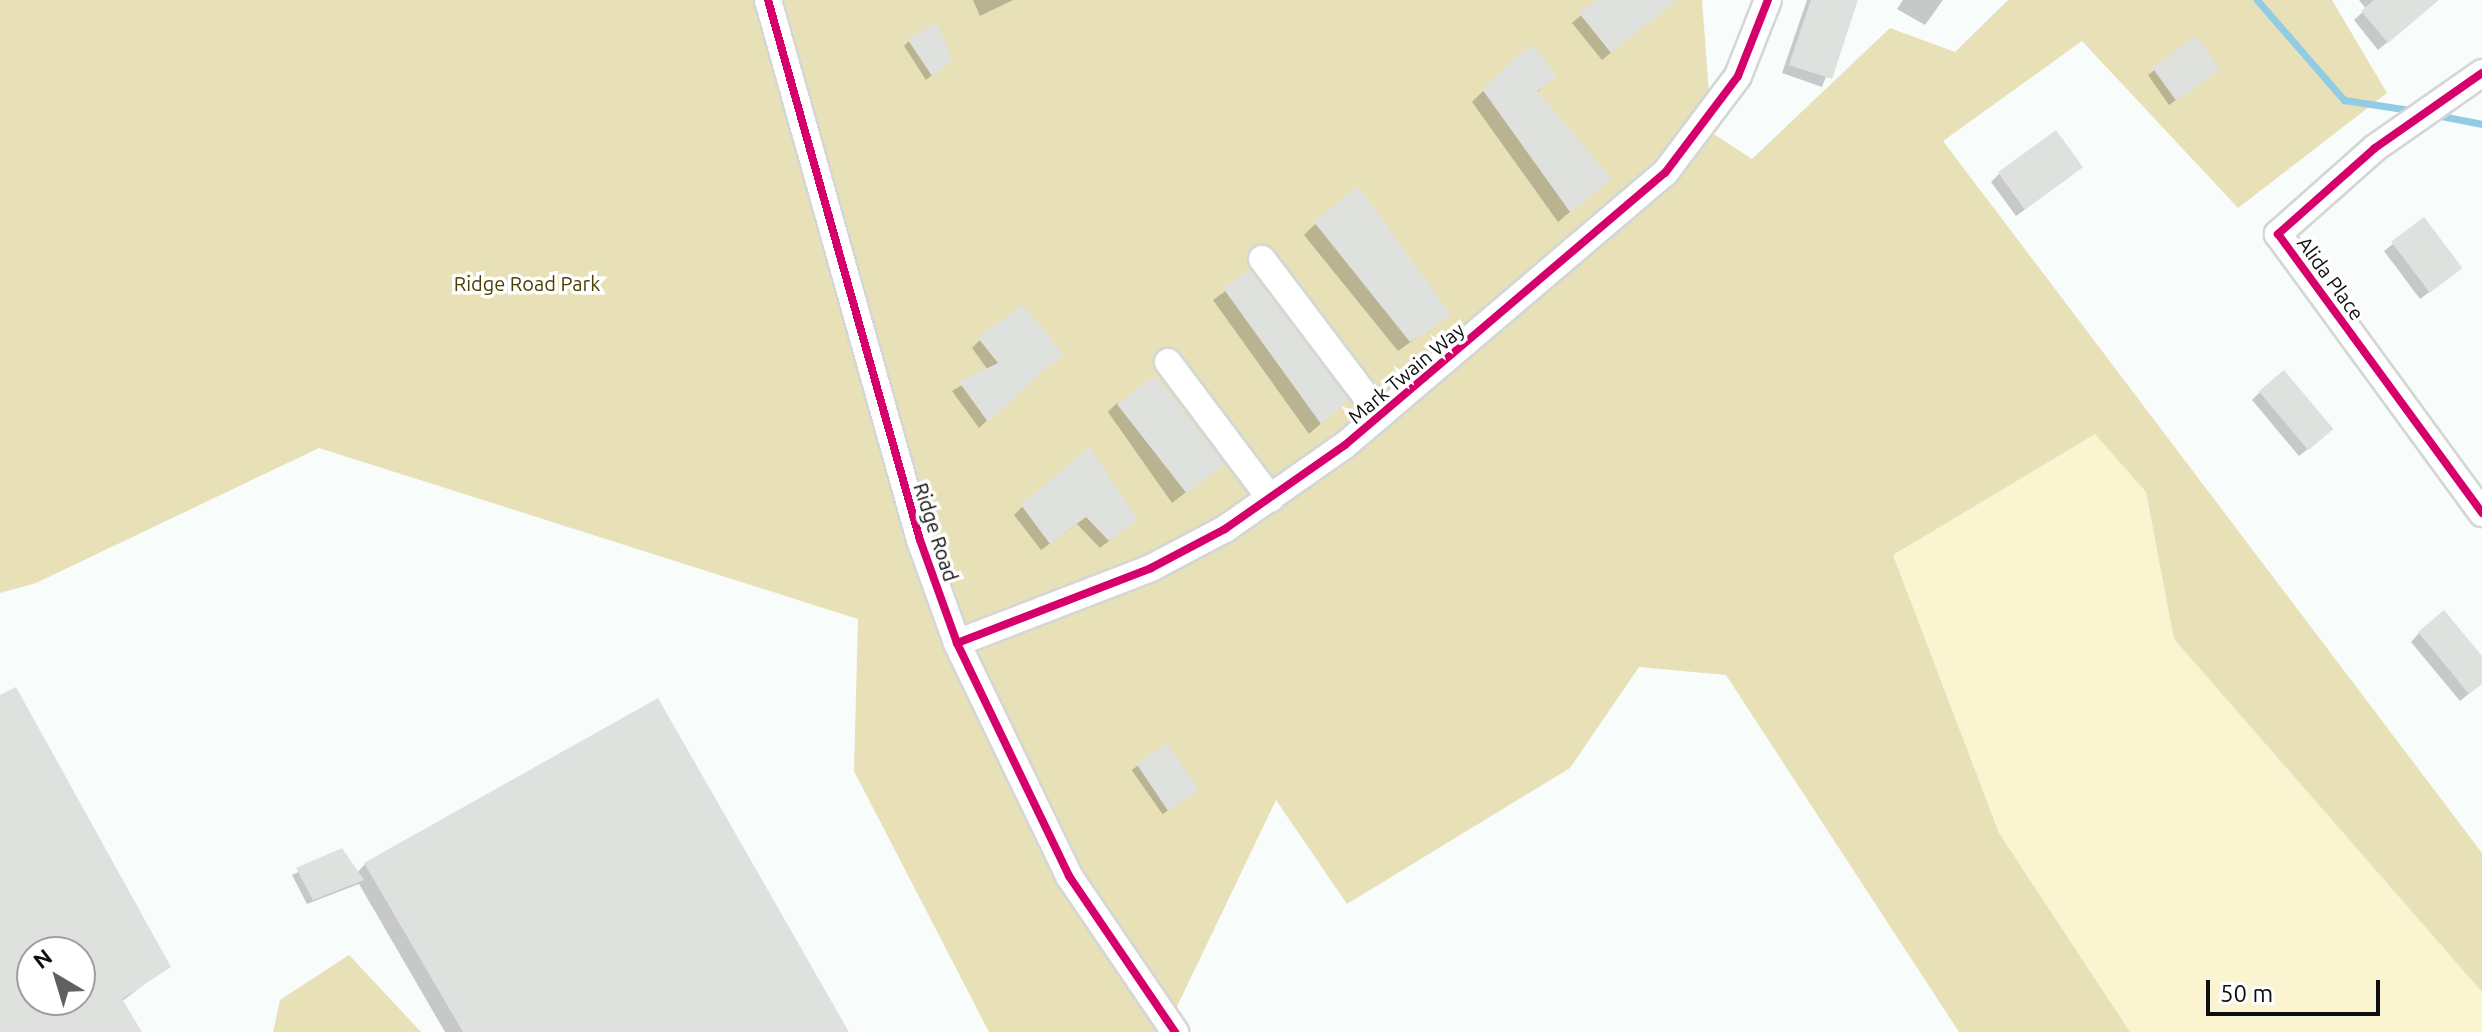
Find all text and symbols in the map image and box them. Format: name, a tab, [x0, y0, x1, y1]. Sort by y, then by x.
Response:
street label: Alida Place	[2293, 232, 2369, 324]
park label: Ridge Road Park	[454, 271, 600, 295]
street label: Mark Twain Way	[1343, 317, 1469, 429]
street label: Ridge Road	[909, 480, 963, 584]
north arrow	[16, 936, 96, 1016]
text: N	[28, 943, 56, 973]
scale bar	[2210, 964, 2384, 1014]
text: 50 m	[2220, 980, 2273, 1007]

